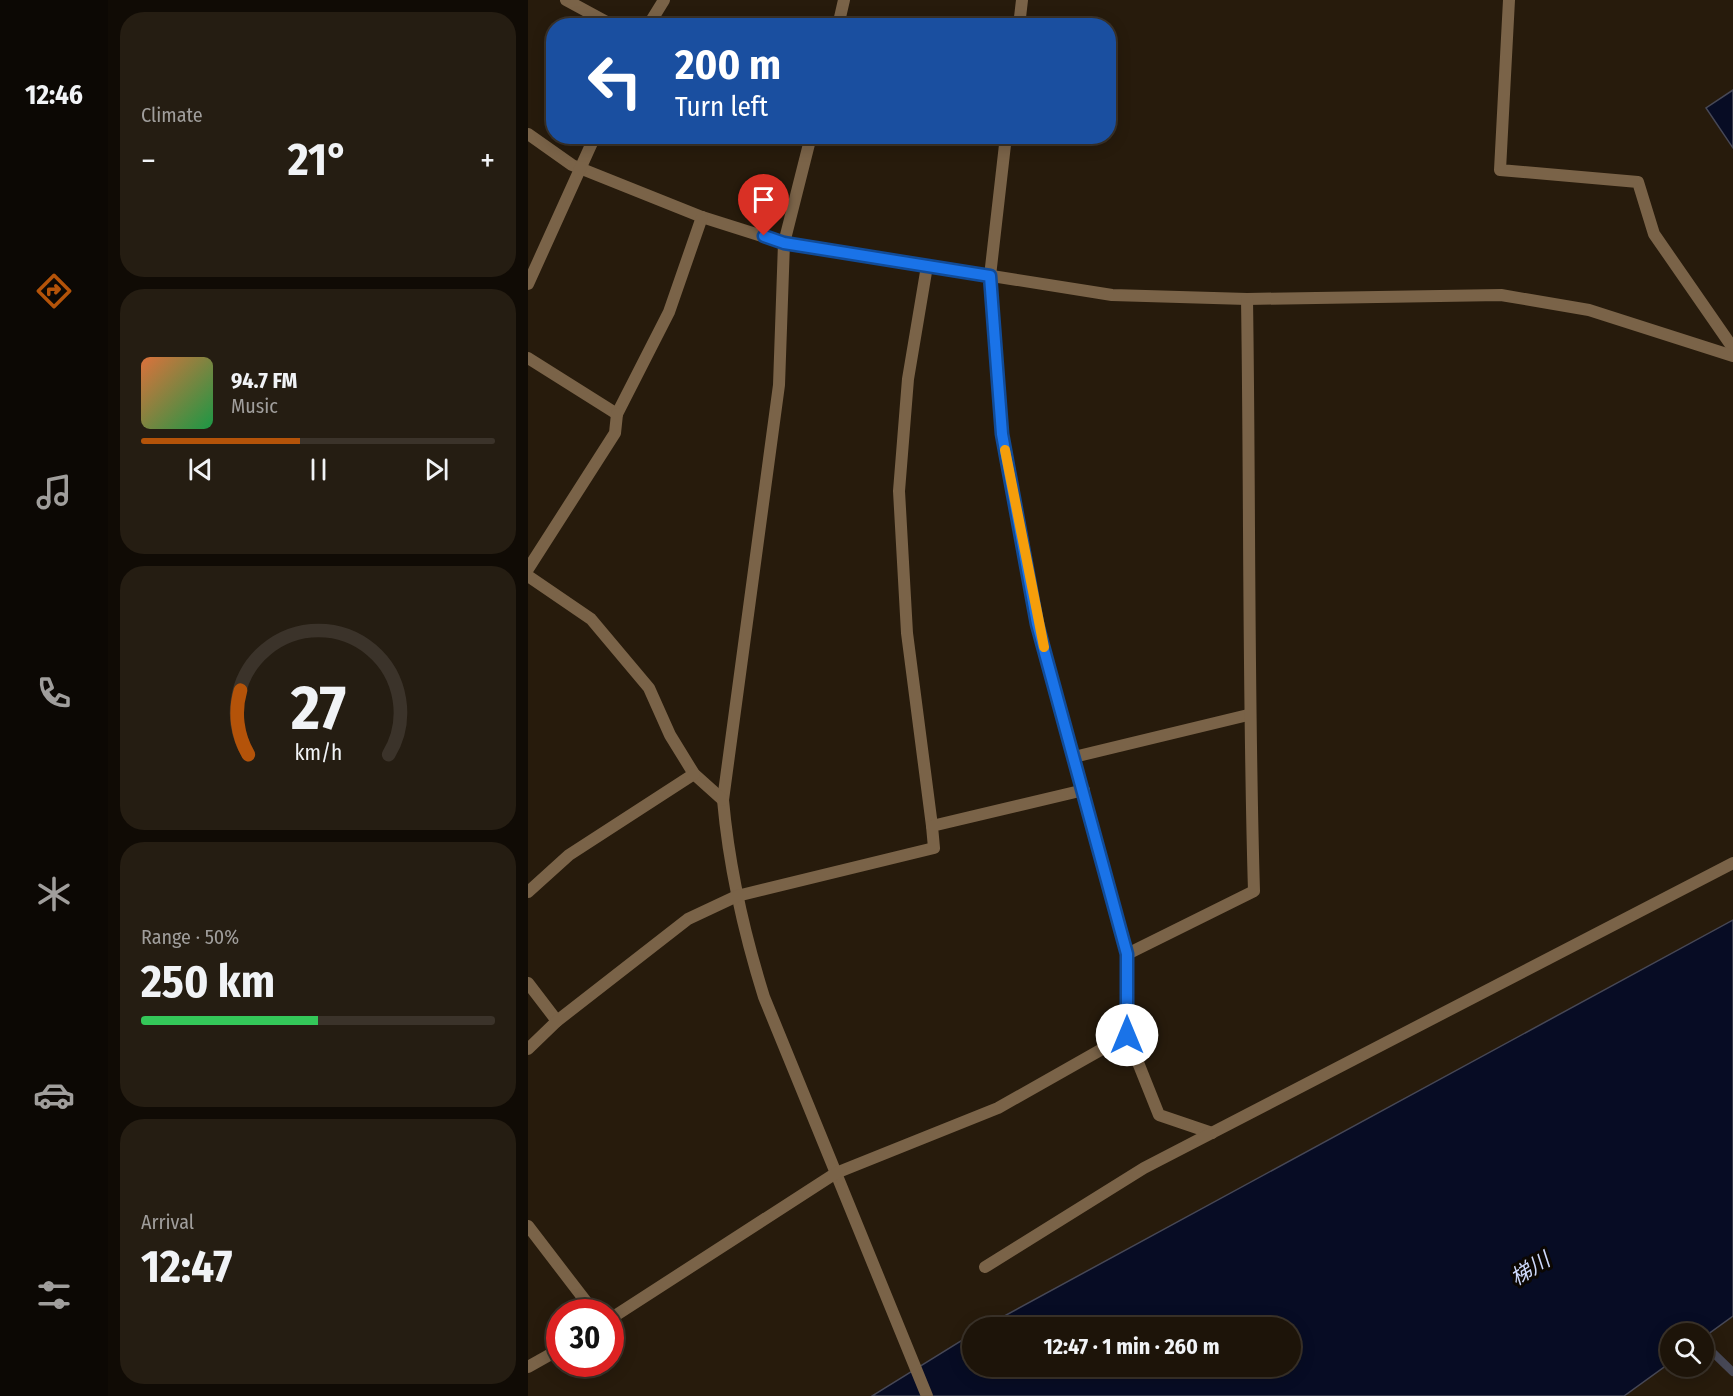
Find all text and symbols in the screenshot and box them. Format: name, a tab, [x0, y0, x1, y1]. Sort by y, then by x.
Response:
text: 200 m	[675, 40, 781, 90]
icon: left	[576, 42, 654, 120]
text: 12:46	[25, 79, 83, 111]
text: Turn left	[675, 91, 768, 123]
text: Climate	[141, 103, 203, 127]
text: 21°	[288, 133, 348, 187]
text: −	[141, 141, 156, 181]
text: +	[480, 141, 495, 181]
pin	[738, 174, 789, 236]
icon: arrive	[747, 183, 780, 216]
icon: directions	[33, 270, 75, 312]
text: 94.7 FM	[231, 367, 297, 394]
text: Music	[231, 394, 278, 418]
icon: previous	[184, 453, 217, 486]
icon: pause	[302, 453, 335, 486]
icon: next	[420, 453, 453, 486]
icon: music	[33, 471, 75, 513]
text: 27	[289, 671, 346, 746]
icon: phone	[33, 672, 75, 714]
text: km/h	[294, 740, 342, 766]
icon: climate	[33, 873, 75, 915]
text: Range · 50%	[141, 925, 239, 949]
text: 250 km	[141, 955, 275, 1009]
position arrow	[1095, 1003, 1159, 1067]
icon: car	[33, 1074, 75, 1116]
text: Arrival	[141, 1210, 194, 1234]
text: 12:47	[141, 1240, 232, 1294]
water label: 梯川	[1505, 1246, 1556, 1291]
icon: filters	[33, 1274, 75, 1316]
speed limit sign: 30	[546, 1299, 624, 1377]
map controls	[1660, 1323, 1714, 1377]
button: search	[1660, 1323, 1714, 1377]
text: 12:47 · 1 min · 260 m	[1044, 1333, 1219, 1360]

